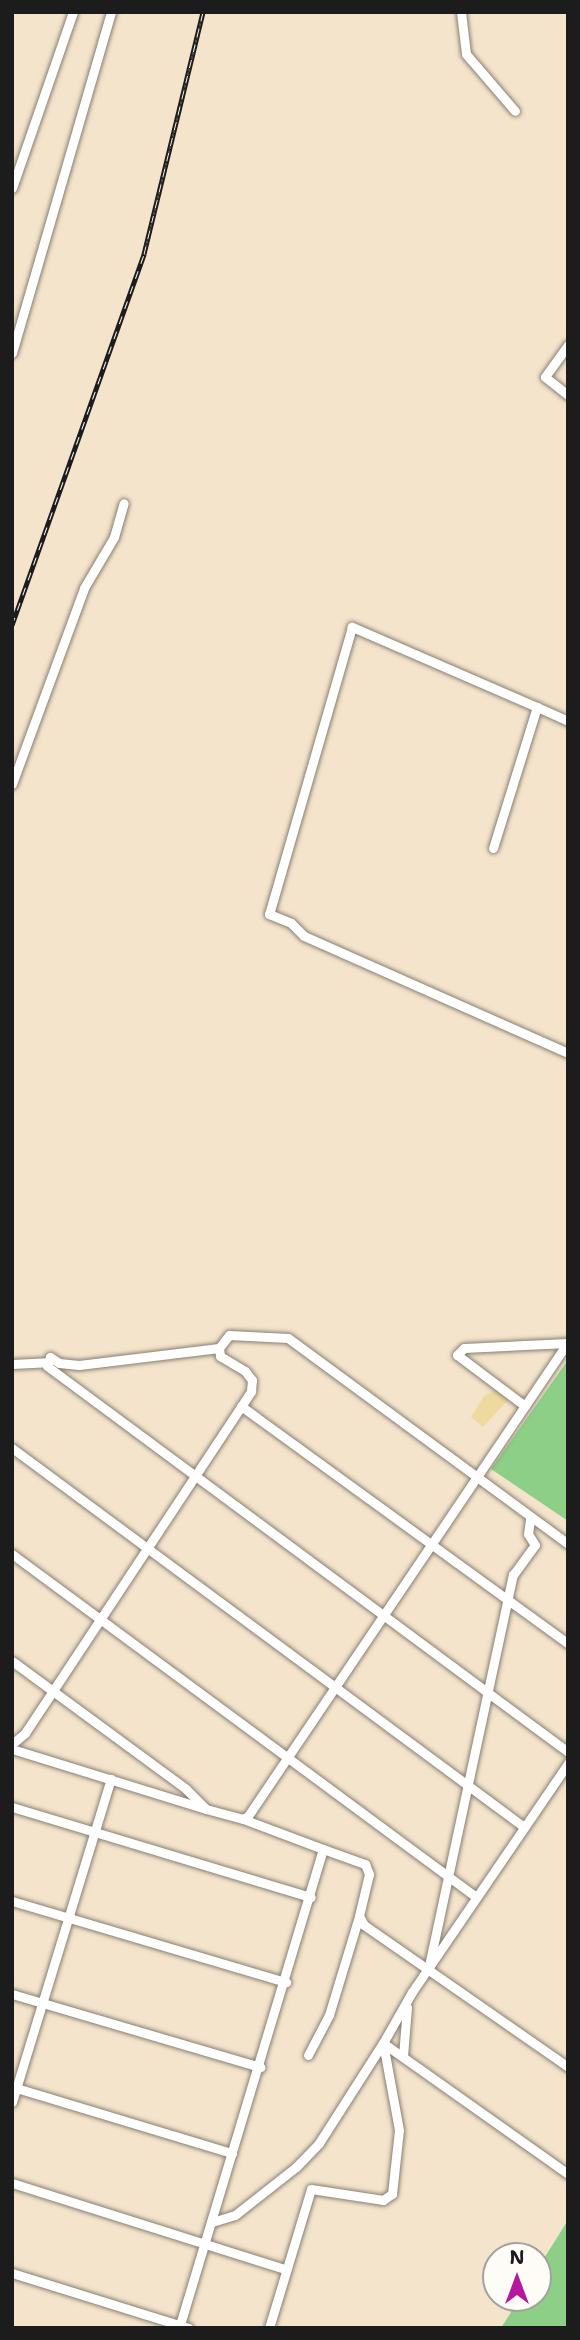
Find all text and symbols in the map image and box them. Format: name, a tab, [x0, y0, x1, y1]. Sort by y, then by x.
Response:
north arrow	[482, 2242, 552, 2312]
text: N	[509, 2245, 525, 2270]

